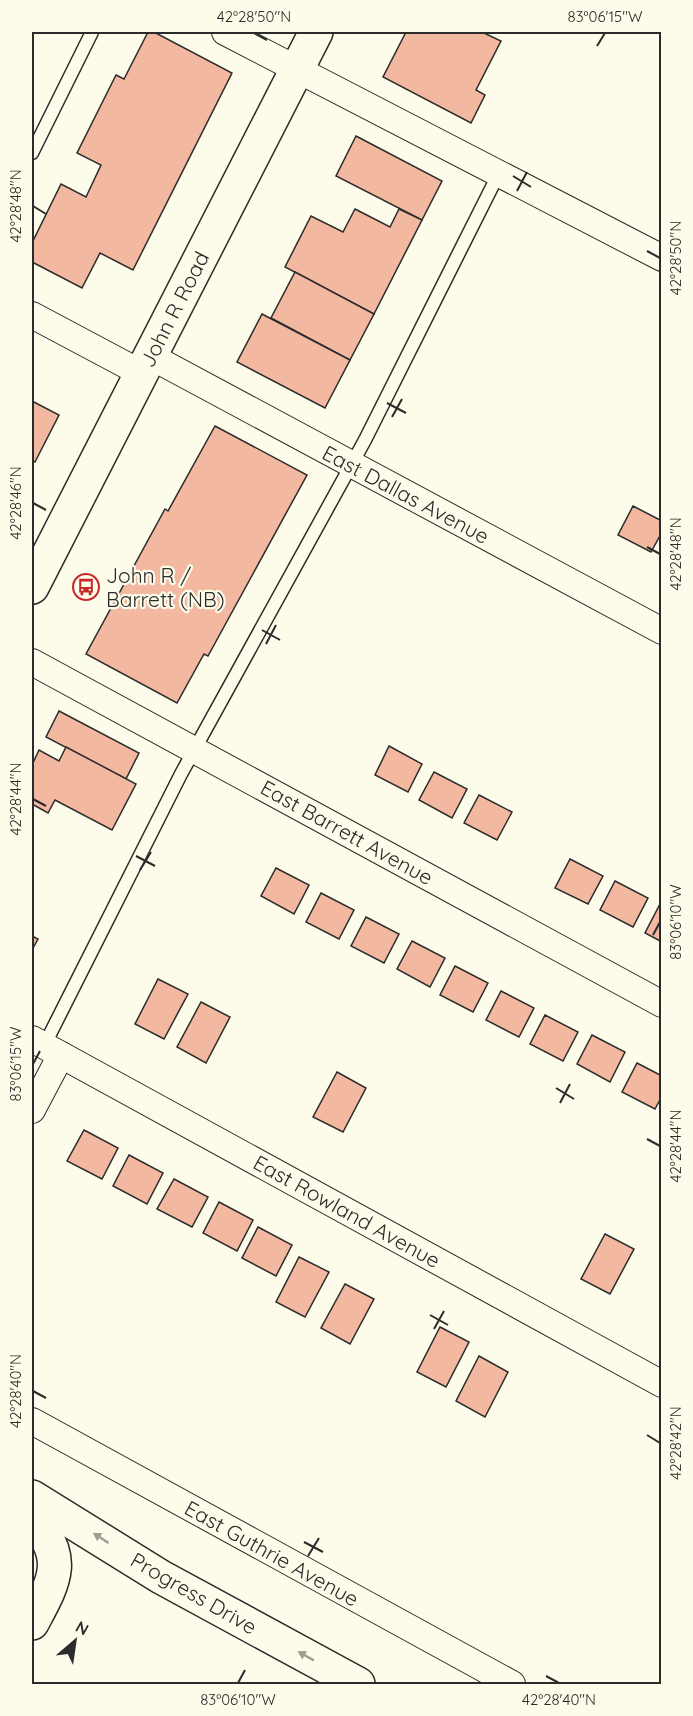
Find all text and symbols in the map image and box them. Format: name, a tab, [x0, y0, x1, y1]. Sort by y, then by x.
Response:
text: 42°28'50"N	[217, 7, 291, 26]
text: 83°06'15"W	[568, 7, 643, 26]
text: 42°28'48"N	[6, 169, 25, 243]
text: 42°28'50"N	[666, 221, 685, 295]
street label: John R Road	[134, 247, 214, 371]
street label: East Dallas Avenue	[318, 439, 494, 549]
text: 42°28'46"N	[6, 466, 25, 540]
text: 42°28'48"N	[666, 517, 685, 591]
place label: John R / Barrett (NB)	[106, 562, 225, 612]
bus stop icon: John R / Barrett (NB)	[71, 572, 101, 602]
text: 42°28'44"N	[6, 763, 25, 835]
street label: East Barrett Avenue	[256, 774, 438, 890]
text: 83°06'10"W	[666, 884, 685, 960]
text: 83°06'15"W	[6, 1026, 25, 1101]
text: 42°28'44"N	[666, 1110, 685, 1182]
street label: East Rowland Avenue	[249, 1149, 445, 1273]
text: 42°28'40"N	[6, 1354, 25, 1428]
text: 42°28'42"N	[666, 1406, 685, 1480]
street label: East Guthrie Avenue	[180, 1494, 364, 1612]
one-way arrow	[93, 1533, 109, 1544]
street label: Progress Drive	[126, 1546, 262, 1640]
north arrow	[45, 1611, 105, 1671]
text: N	[72, 1616, 92, 1639]
one-way arrow	[298, 1651, 315, 1661]
text: 83°06'10"W	[200, 1690, 276, 1709]
text: 42°28'40"N	[522, 1690, 596, 1709]

